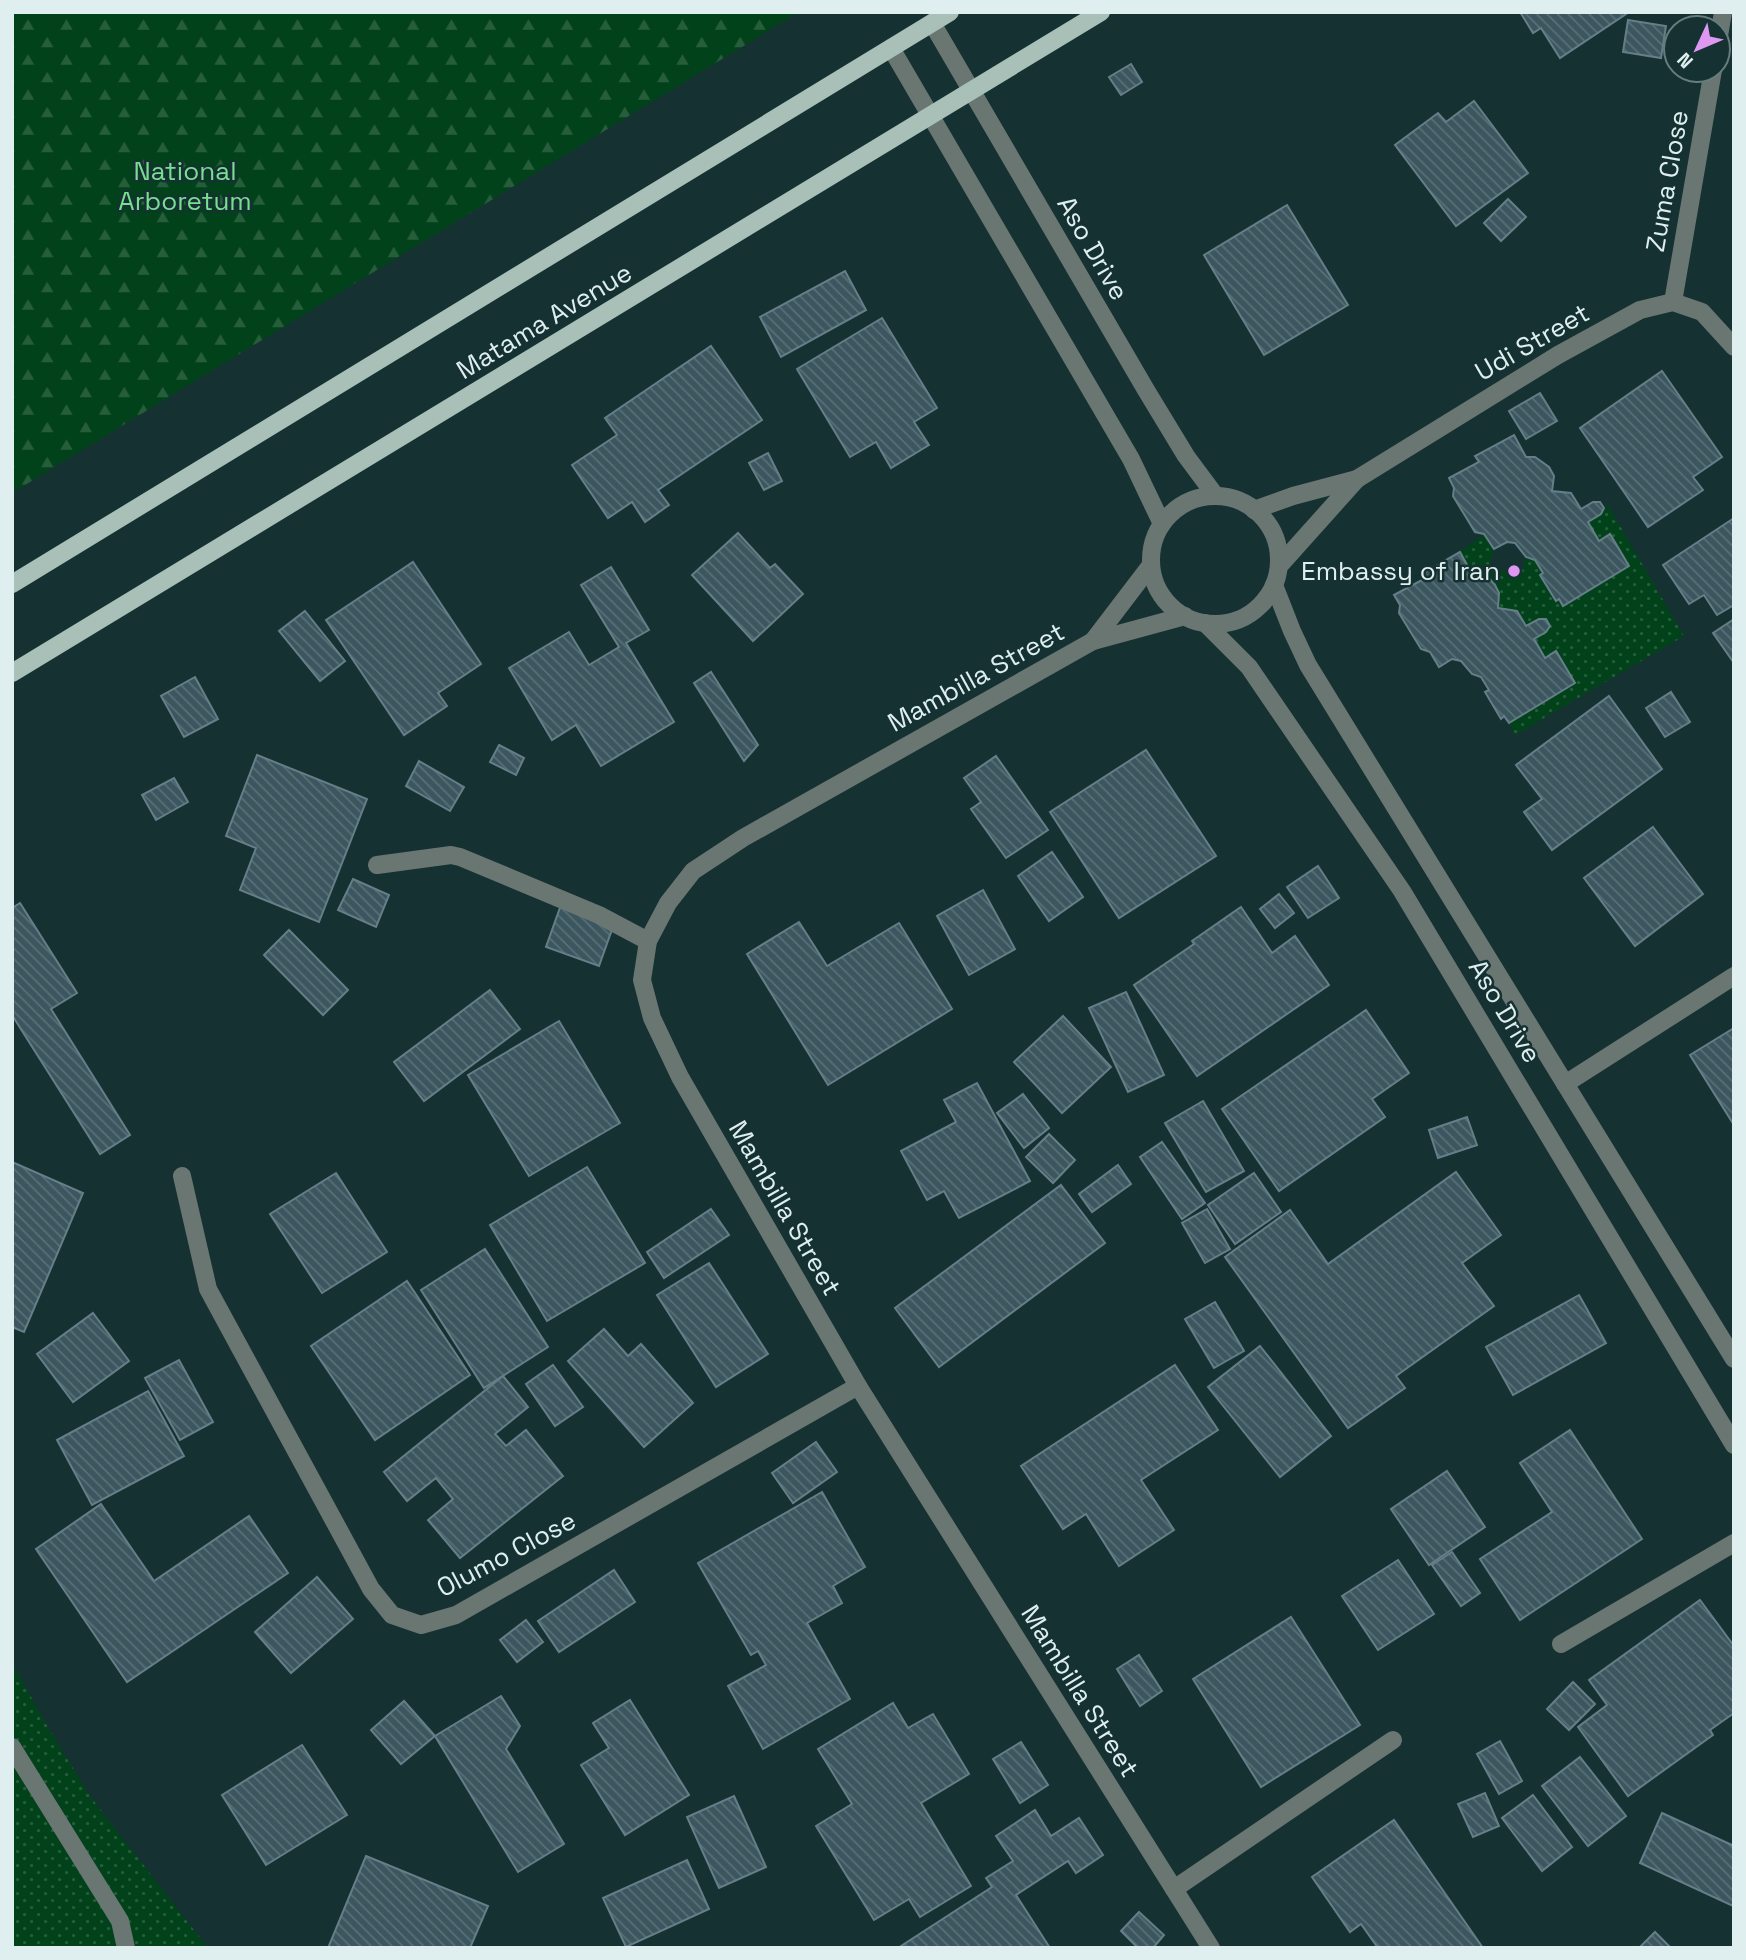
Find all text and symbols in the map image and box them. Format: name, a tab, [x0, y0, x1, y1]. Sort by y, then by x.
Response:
north arrow	[1662, 14, 1732, 84]
text: N	[1672, 47, 1699, 74]
street label: Zuma Close	[1638, 108, 1696, 254]
park label: National Arboretum	[118, 154, 252, 218]
street label: Aso Drive	[1049, 190, 1137, 306]
street label: Matama Avenue	[450, 255, 638, 387]
street label: Udi Street	[1469, 296, 1595, 388]
place label: Embassy of Iran	[1301, 554, 1500, 588]
marker: Embassy of Iran	[1506, 563, 1522, 579]
street label: Mambilla Street	[882, 614, 1070, 740]
street label: Aso Drive	[1461, 953, 1549, 1069]
street label: Mambilla Street	[721, 1114, 849, 1302]
street label: Olumo Close	[430, 1503, 582, 1605]
street label: Mambilla Street	[1013, 1599, 1147, 1783]

